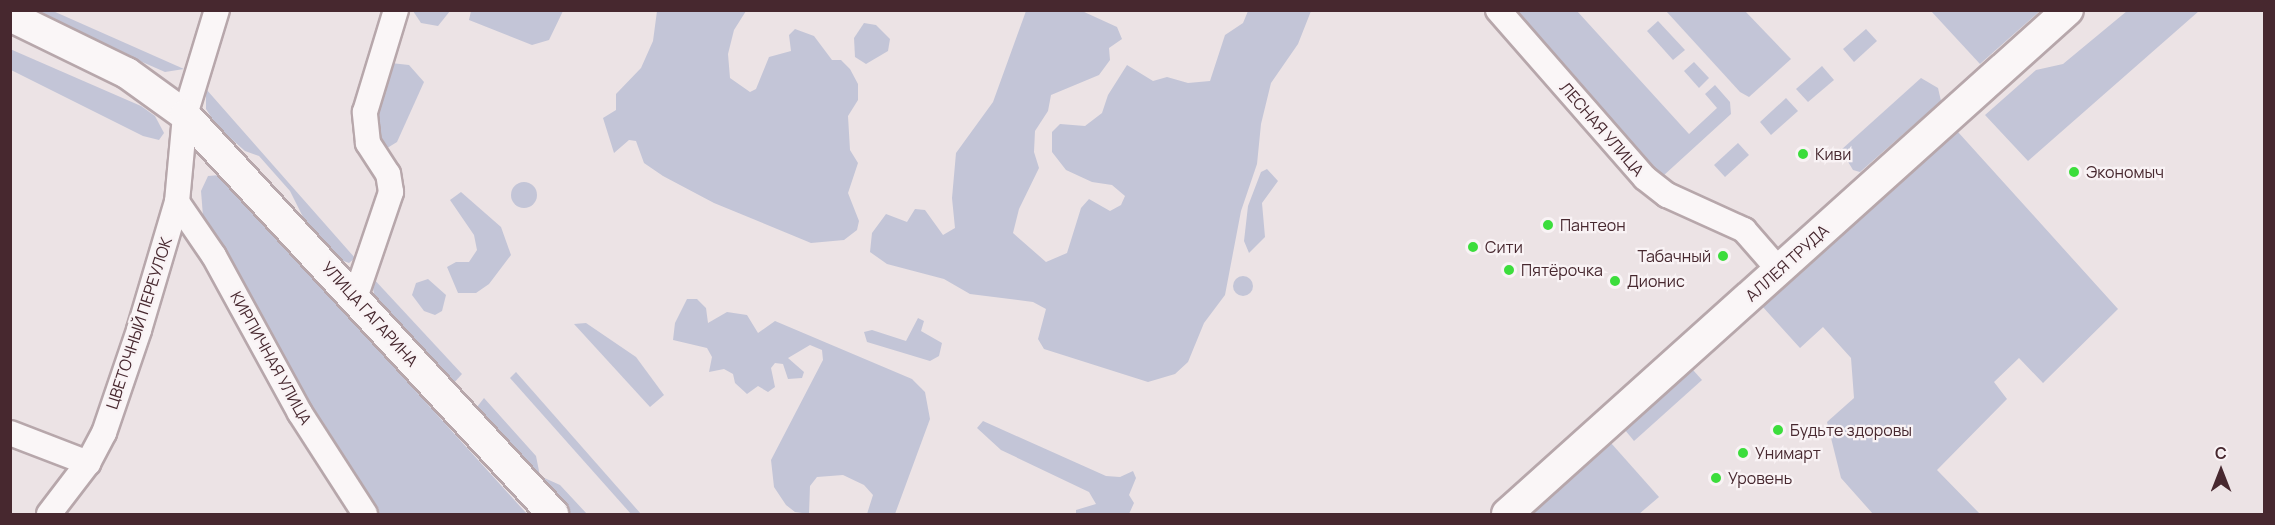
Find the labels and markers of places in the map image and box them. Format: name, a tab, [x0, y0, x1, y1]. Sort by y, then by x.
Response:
place label: Киви	[1815, 144, 1851, 164]
marker: Киви	[1796, 147, 1810, 161]
place label: Экономыч	[2086, 162, 2164, 182]
marker: Экономыч	[2067, 165, 2081, 179]
place label: Пантеон	[1560, 215, 1626, 235]
marker: Пантеон	[1541, 218, 1555, 232]
place label: Сити	[1485, 237, 1523, 257]
marker: Сити	[1466, 240, 1480, 254]
place label: Табачный	[1637, 246, 1711, 266]
marker: Табачный	[1716, 249, 1730, 263]
place label: Пятёрочка	[1521, 260, 1603, 280]
marker: Пятёрочка	[1502, 263, 1516, 277]
place label: Дионис	[1627, 271, 1685, 291]
marker: Дионис	[1608, 274, 1622, 288]
place label: Будьте здоровы	[1790, 420, 1912, 440]
marker: Будьте здоровы	[1771, 423, 1785, 437]
place label: Унимарт	[1755, 443, 1821, 463]
marker: Унимарт	[1736, 446, 1750, 460]
place label: Уровень	[1728, 468, 1792, 488]
marker: Уровень	[1709, 471, 1723, 485]

